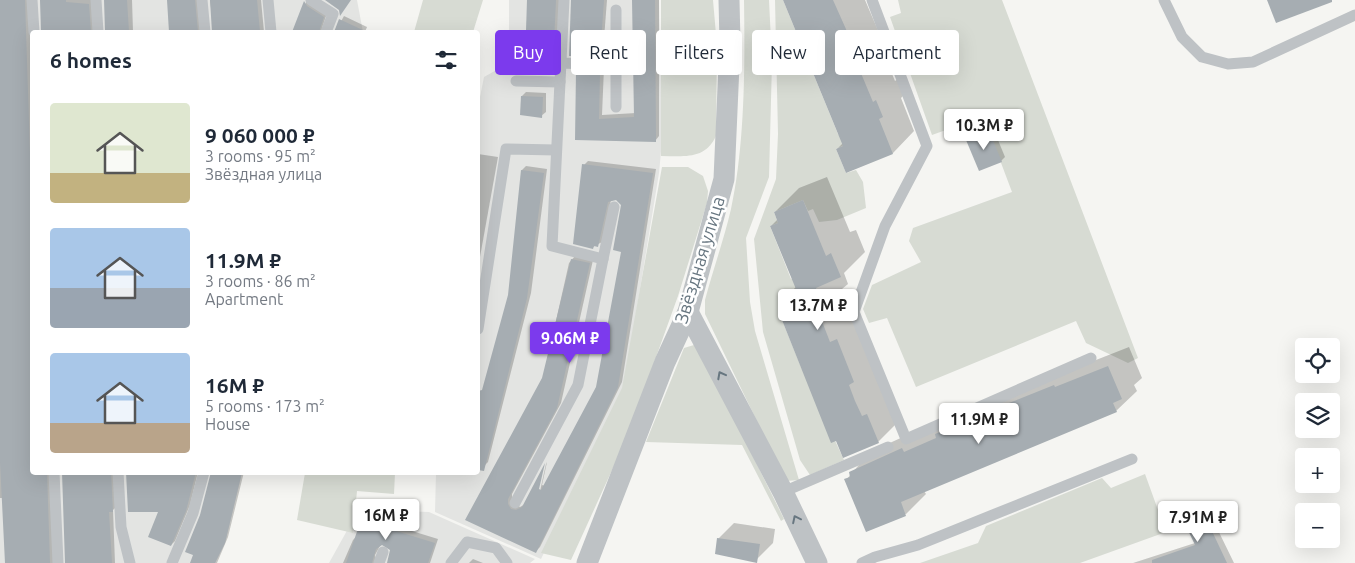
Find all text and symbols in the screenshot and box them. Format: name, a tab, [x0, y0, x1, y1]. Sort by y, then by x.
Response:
chip: Buy	[495, 30, 561, 75]
chip: Rent	[571, 30, 646, 75]
chip: Filters	[656, 30, 742, 75]
chip: New	[752, 30, 825, 75]
chip: Apartment	[835, 30, 959, 75]
icon: filters	[432, 46, 460, 74]
text: 6 homes	[50, 48, 132, 72]
pin: 10.3M ₽	[938, 108, 1030, 151]
text: 10.3M ₽	[955, 116, 1013, 134]
icon: home	[90, 123, 150, 183]
text: 9 060 000 ₽	[205, 123, 315, 147]
text: 3 rooms · 95 m²	[205, 147, 316, 165]
text: Звёздная улица	[205, 165, 322, 183]
street label: Звёздная улица	[670, 194, 728, 326]
icon: home	[90, 248, 150, 308]
text: 11.9M ₽	[205, 248, 281, 272]
text: 3 rooms · 86 m²	[205, 272, 316, 290]
pin: 13.7M ₽	[772, 288, 864, 331]
text: Apartment	[205, 290, 283, 308]
text: 13.7M ₽	[789, 296, 847, 314]
pin: 9.06M ₽	[524, 322, 616, 364]
text: 9.06M ₽	[541, 329, 599, 347]
map controls	[1295, 338, 1340, 548]
button: locate	[1295, 338, 1340, 383]
one-way arrow	[717, 371, 727, 380]
icon: home	[90, 373, 150, 433]
text: 16M ₽	[205, 373, 264, 397]
button: layers	[1295, 393, 1340, 438]
text: 5 rooms · 173 m²	[205, 397, 325, 415]
pin: 11.9M ₽	[933, 402, 1025, 445]
text: 11.9M ₽	[950, 410, 1008, 428]
text: House	[205, 415, 250, 433]
button: +	[1295, 448, 1340, 493]
pin: 16M ₽	[351, 498, 421, 541]
pin: 7.91M ₽	[1152, 500, 1244, 543]
button: −	[1295, 503, 1340, 548]
text: 16M ₽	[363, 506, 409, 524]
text: 7.91M ₽	[1169, 508, 1227, 526]
one-way arrow	[792, 515, 802, 524]

